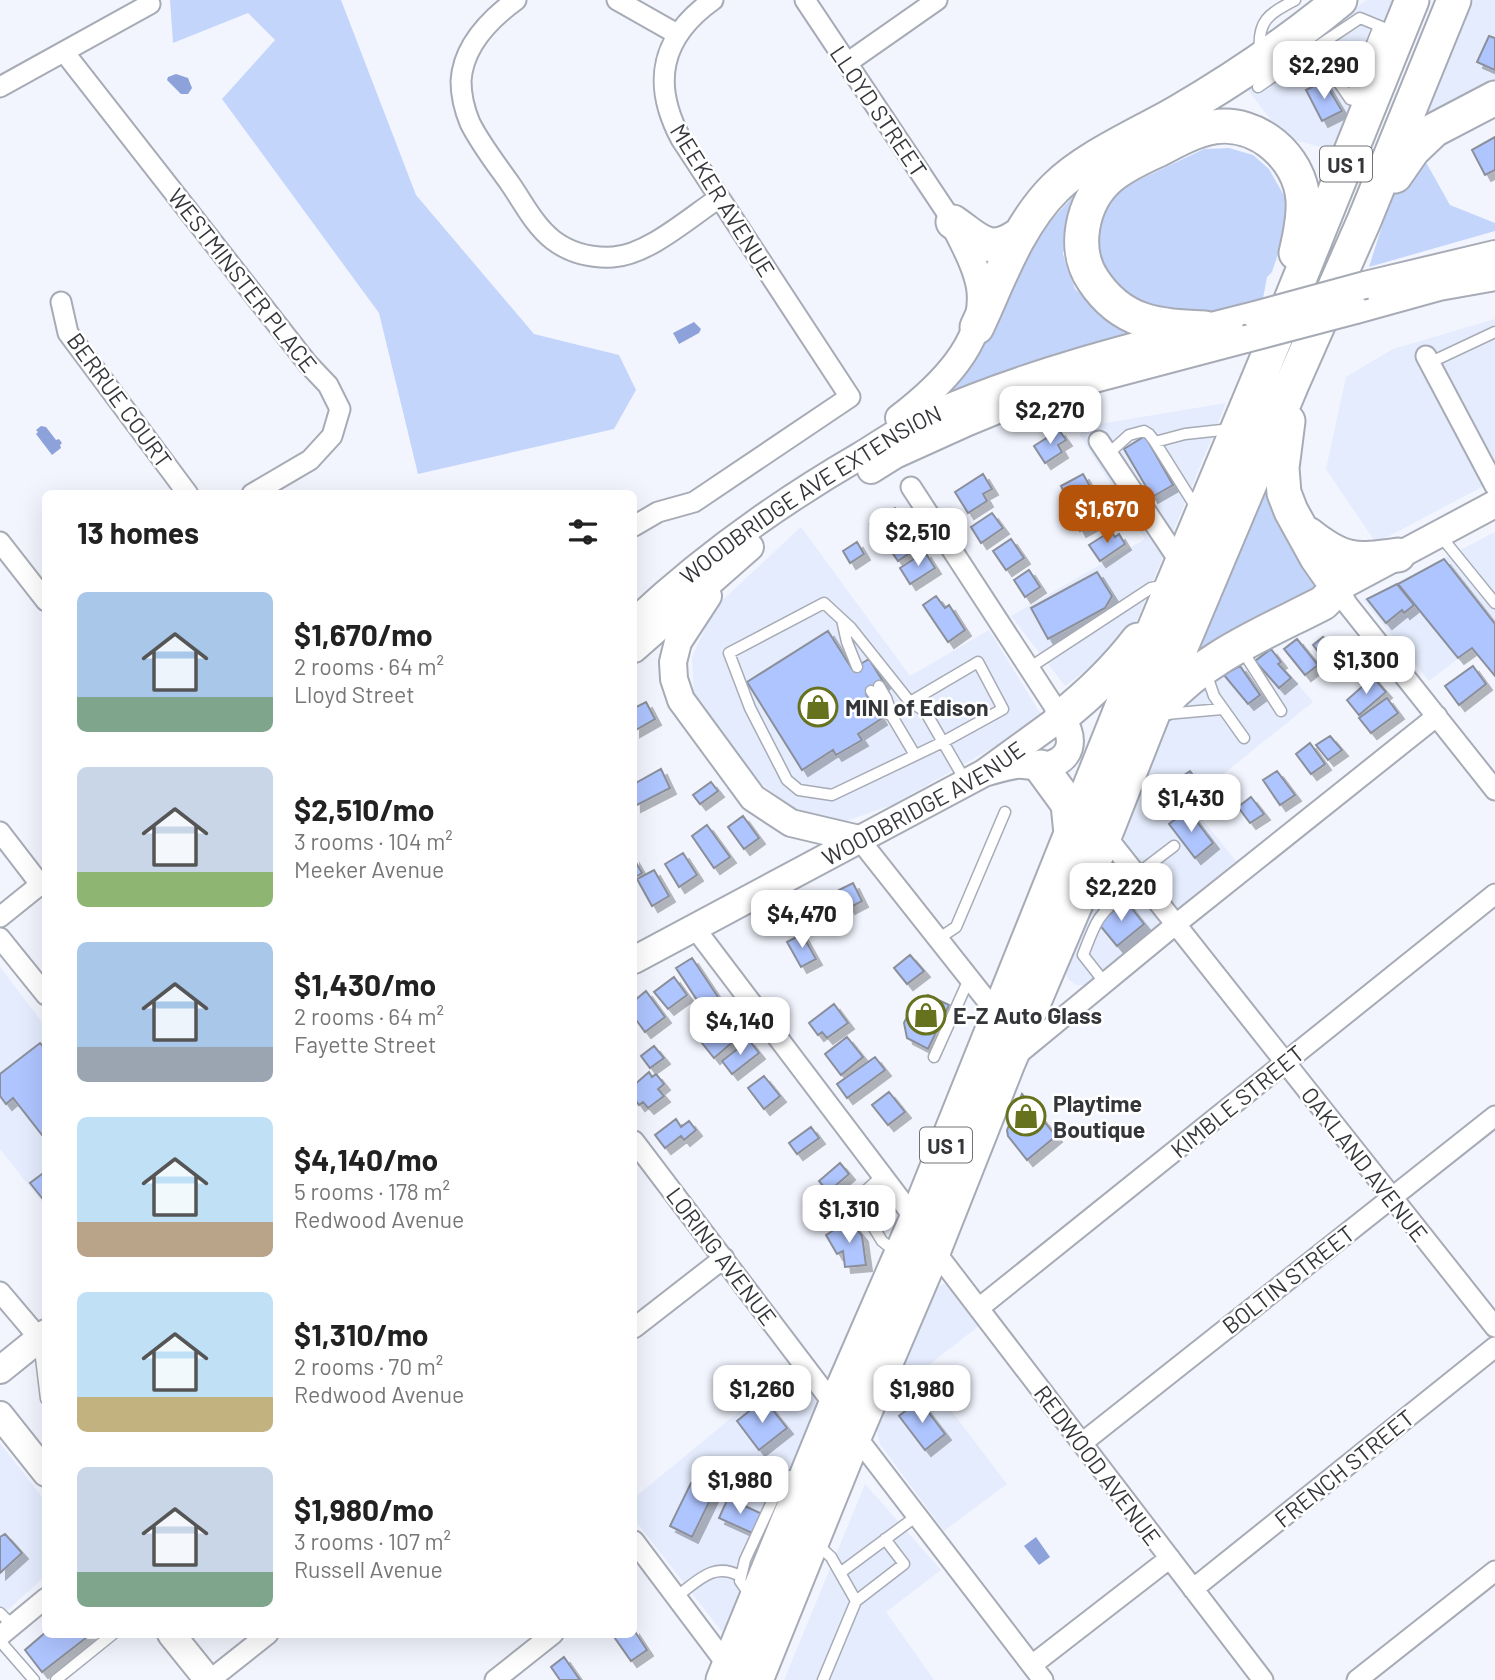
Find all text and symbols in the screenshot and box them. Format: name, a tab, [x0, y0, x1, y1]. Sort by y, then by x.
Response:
street label: LLOYD STREET	[825, 40, 933, 182]
pin: $2,290	[1267, 42, 1381, 101]
text: $2,290	[1289, 50, 1359, 78]
street label: MEEKER AVENUE	[665, 118, 781, 282]
road number: US 1	[1320, 146, 1372, 182]
street label: WESTMINSTER PLACE	[163, 182, 323, 378]
street label: BERRUE COURT	[62, 327, 178, 473]
pin: $2,270	[993, 386, 1107, 446]
text: $2,270	[1015, 395, 1085, 423]
street label: WOODBRIDGE AVE EXTENSION	[674, 398, 946, 590]
pin: $1,670	[1050, 486, 1164, 545]
text: $1,670	[1075, 494, 1139, 522]
pin: $2,510	[861, 508, 975, 568]
icon: filters	[564, 513, 602, 551]
text: 13 homes	[77, 514, 199, 550]
text: $2,510	[885, 517, 951, 545]
text: $1,670/mo	[294, 616, 433, 652]
icon: home	[133, 620, 217, 704]
pin: $1,300	[1309, 636, 1423, 696]
text: $1,300	[1333, 645, 1399, 673]
text: 2 rooms · 64 m²	[294, 652, 444, 680]
text: Lloyd Street	[294, 680, 415, 708]
shop icon: MINI of Edison	[797, 686, 839, 728]
place label: MINI of Edison	[845, 693, 989, 721]
street label: WOODBRIDGE AVENUE	[817, 734, 1030, 871]
pin: $1,430	[1134, 774, 1248, 834]
text: $1,430	[1158, 783, 1224, 811]
text: $2,510/mo	[294, 791, 434, 827]
icon: home	[133, 795, 217, 879]
text: 3 rooms · 104 m²	[294, 827, 453, 855]
text: Meeker Avenue	[294, 855, 444, 883]
pin: $2,220	[1064, 864, 1178, 923]
text: $2,220	[1085, 872, 1157, 900]
pin: $4,470	[745, 890, 859, 950]
text: $4,470	[767, 899, 837, 927]
text: $1,430/mo	[294, 966, 436, 1002]
icon: home	[133, 970, 217, 1054]
shop icon: E-Z Auto Glass	[905, 994, 947, 1036]
pin: $4,140	[683, 998, 797, 1057]
place label: E-Z Auto Glass	[953, 1001, 1102, 1029]
text: 2 rooms · 64 m²	[294, 1002, 444, 1030]
text: $4,140	[706, 1006, 774, 1034]
text: Fayette Street	[294, 1030, 436, 1058]
street label: KIMBLE STREET	[1165, 1039, 1309, 1163]
street label: OAKLAND AVENUE	[1296, 1081, 1434, 1247]
place label: Playtime Boutique	[1053, 1089, 1145, 1143]
shop icon: Playtime Boutique	[1005, 1095, 1047, 1137]
road number: US 1	[920, 1128, 972, 1162]
text: $4,140/mo	[294, 1141, 438, 1177]
icon: home	[133, 1145, 217, 1229]
text: 5 rooms · 178 m²	[294, 1177, 450, 1205]
street label: LORING AVENUE	[661, 1181, 783, 1331]
pin: $1,310	[792, 1186, 906, 1245]
text: $1,310	[819, 1194, 880, 1222]
text: Redwood Avenue	[294, 1205, 464, 1233]
street label: BOLTIN STREET	[1216, 1219, 1360, 1339]
text: $1,310/mo	[294, 1316, 429, 1352]
icon: home	[133, 1320, 217, 1404]
text: 2 rooms · 70 m²	[294, 1352, 443, 1380]
pin: $1,260	[705, 1366, 819, 1425]
pin: $1,980	[865, 1366, 979, 1425]
text: $1,260	[729, 1374, 795, 1402]
text: $1,980	[889, 1374, 955, 1402]
street label: REDWOOD AVENUE	[1029, 1379, 1167, 1551]
text: Redwood Avenue	[294, 1380, 464, 1408]
street label: FRENCH STREET	[1269, 1403, 1419, 1533]
pin: $1,980	[683, 1456, 797, 1516]
text: $1,980	[707, 1465, 773, 1493]
text: $1,980/mo	[294, 1491, 434, 1527]
icon: home	[133, 1495, 217, 1579]
text: 3 rooms · 107 m²	[294, 1527, 451, 1555]
text: Russell Avenue	[294, 1555, 443, 1583]

